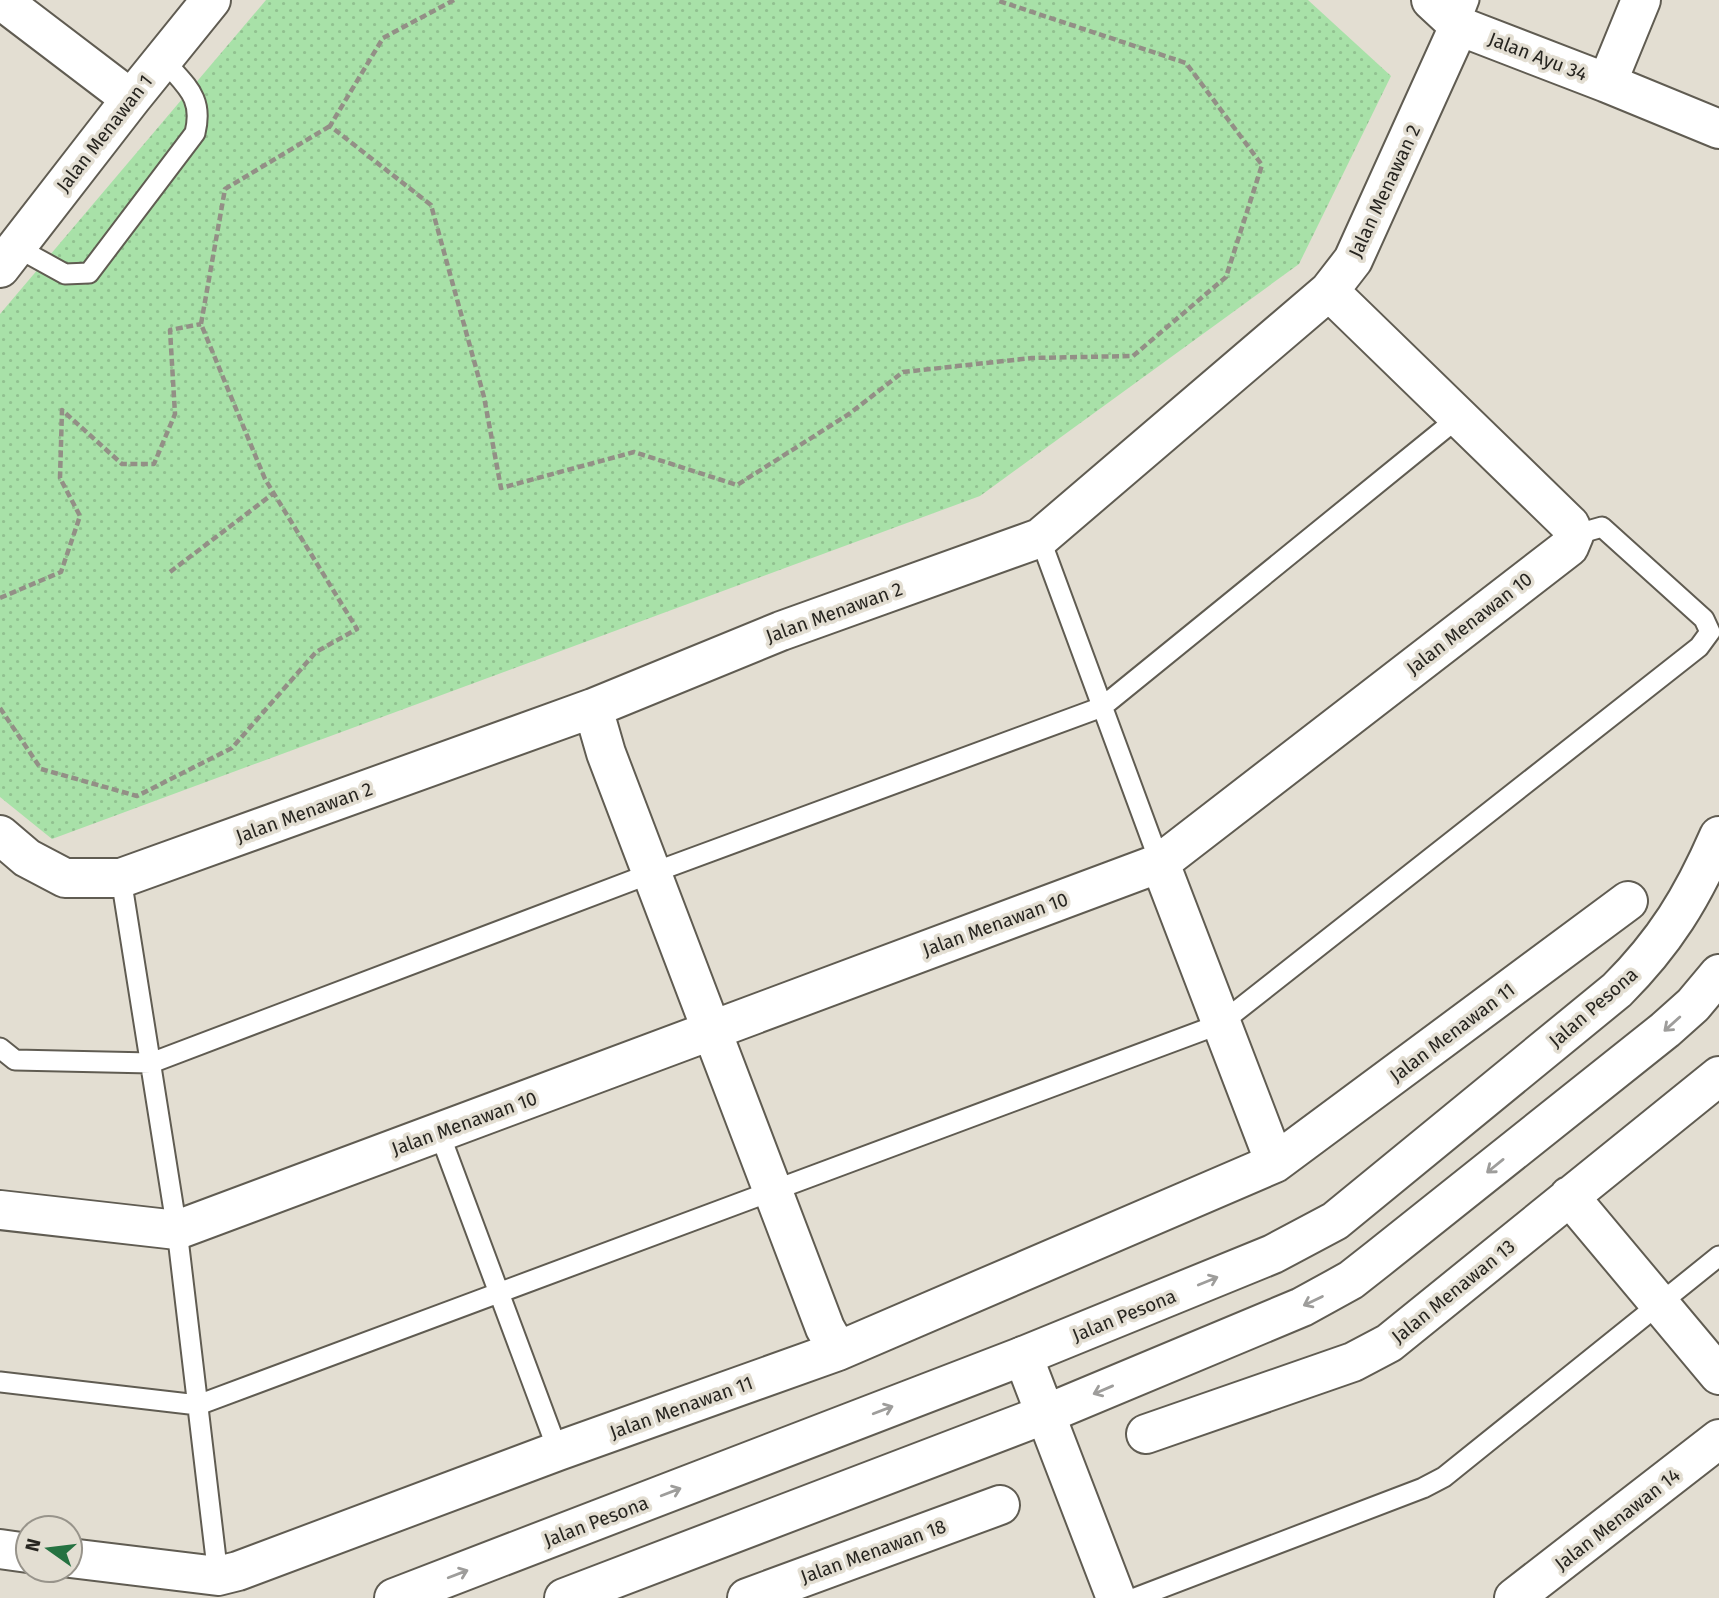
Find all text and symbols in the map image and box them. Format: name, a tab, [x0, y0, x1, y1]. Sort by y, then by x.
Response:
street label: Jalan Ayu 34	[1485, 27, 1590, 86]
street label: Jalan Menawan 1	[51, 70, 157, 197]
street label: Jalan Menawan 2	[1344, 121, 1425, 261]
street label: Jalan Menawan 10	[1402, 567, 1537, 680]
street label: Jalan Menawan 2	[763, 577, 906, 648]
street label: Jalan Menawan 2	[233, 777, 376, 848]
street label: Jalan Menawan 10	[919, 887, 1071, 961]
street label: Jalan Pesona	[1544, 963, 1642, 1052]
street label: Jalan Menawan 11	[1385, 978, 1519, 1087]
one-way arrow	[1664, 1015, 1681, 1032]
street label: Jalan Menawan 10	[388, 1086, 540, 1160]
one-way arrow	[1486, 1158, 1504, 1174]
street label: Jalan Menawan 13	[1387, 1235, 1520, 1348]
one-way arrow	[1197, 1273, 1218, 1286]
street label: Jalan Pesona	[1069, 1284, 1180, 1347]
one-way arrow	[1303, 1295, 1324, 1309]
street label: Jalan Menawan 11	[607, 1371, 756, 1444]
one-way arrow	[1093, 1384, 1114, 1397]
one-way arrow	[871, 1403, 893, 1416]
street label: Jalan Menawan 14	[1550, 1463, 1685, 1575]
one-way arrow	[659, 1484, 681, 1497]
street label: Jalan Pesona	[541, 1491, 652, 1552]
north arrow	[14, 1514, 84, 1584]
street label: Jalan Menawan 18	[797, 1514, 949, 1588]
text: N	[20, 1536, 46, 1554]
one-way arrow	[447, 1566, 469, 1579]

